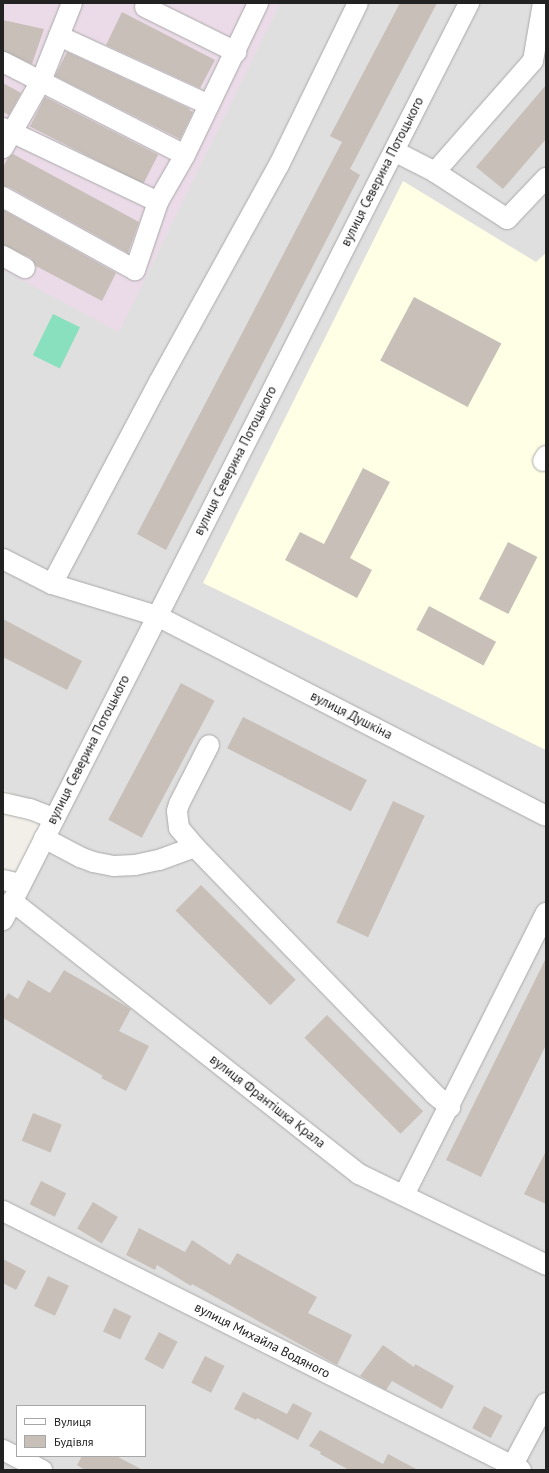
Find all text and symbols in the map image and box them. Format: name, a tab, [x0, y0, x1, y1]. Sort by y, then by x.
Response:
street label: вулиця Северина Потоцького	[338, 95, 428, 249]
street label: вулиця Северина Потоцького	[191, 384, 281, 538]
street label: вулиця Северина Потоцького	[44, 673, 134, 827]
street label: вулиця Душкіна	[307, 689, 395, 743]
street label: вулиця Франтішка Крала	[206, 1052, 328, 1152]
street label: вулиця Михайла Водяного	[192, 1300, 332, 1382]
legend	[16, 1405, 146, 1457]
text: Вулиця	[54, 1414, 91, 1429]
text: Будівля	[54, 1434, 93, 1449]

